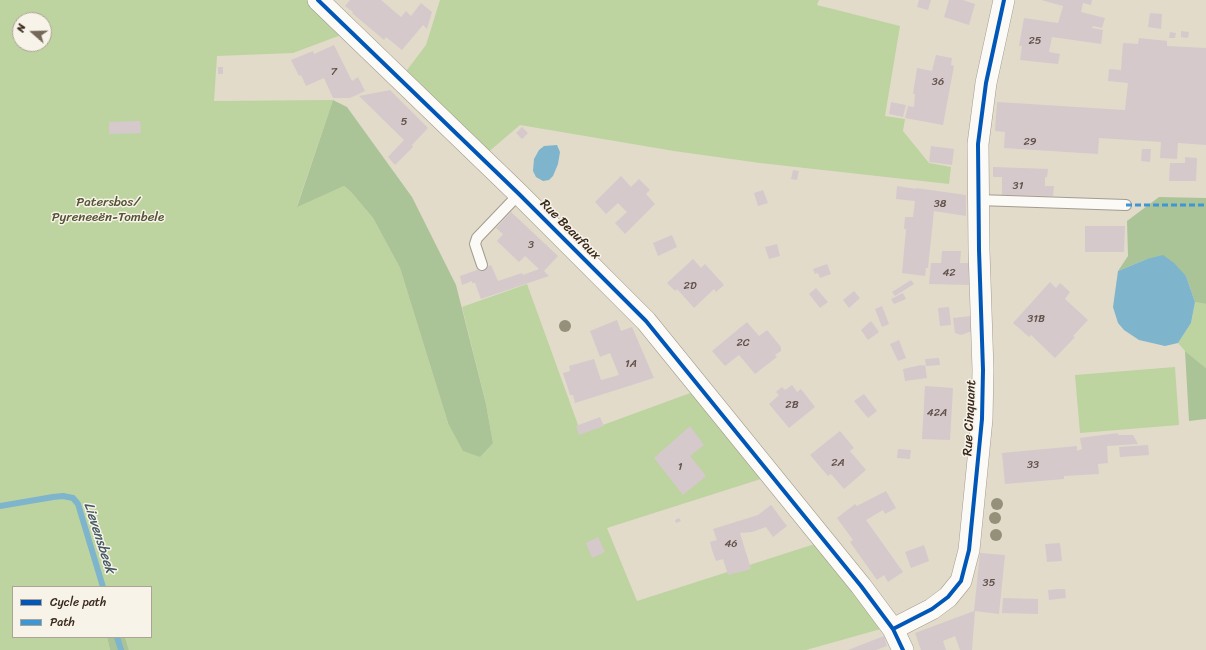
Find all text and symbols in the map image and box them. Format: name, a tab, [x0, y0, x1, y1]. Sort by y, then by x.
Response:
north arrow	[12, 12, 52, 52]
text: N	[11, 21, 31, 35]
house number: 25	[1028, 34, 1042, 48]
house number: 7	[331, 65, 337, 79]
house number: 36	[932, 75, 944, 89]
house number: 5	[401, 115, 407, 129]
house number: 29	[1023, 135, 1037, 149]
house number: 31	[1013, 179, 1023, 193]
park label: Patersbos/ Pyreneeën-Tombele	[52, 195, 164, 226]
street label: Rue Beaufaux	[536, 196, 604, 264]
house number: 38	[934, 197, 946, 211]
house number: 3	[528, 238, 534, 252]
house number: 42	[942, 266, 956, 280]
house number: 2D	[684, 279, 696, 293]
house number: 31B	[1027, 312, 1045, 326]
house number: 2C	[736, 336, 750, 350]
house number: 1A	[625, 357, 637, 371]
street label: Rue Cinquant	[960, 380, 980, 456]
house number: 2B	[785, 398, 799, 412]
house number: 42A	[927, 406, 947, 420]
house number: 2A	[831, 456, 845, 470]
house number: 33	[1027, 458, 1039, 472]
house number: 1	[678, 460, 682, 474]
water label: Lievensbeek	[80, 500, 118, 576]
house number: 46	[724, 537, 738, 551]
house number: 35	[983, 576, 995, 590]
legend	[12, 586, 152, 638]
text: Cycle path	[50, 591, 106, 613]
text: Path	[50, 611, 75, 633]

